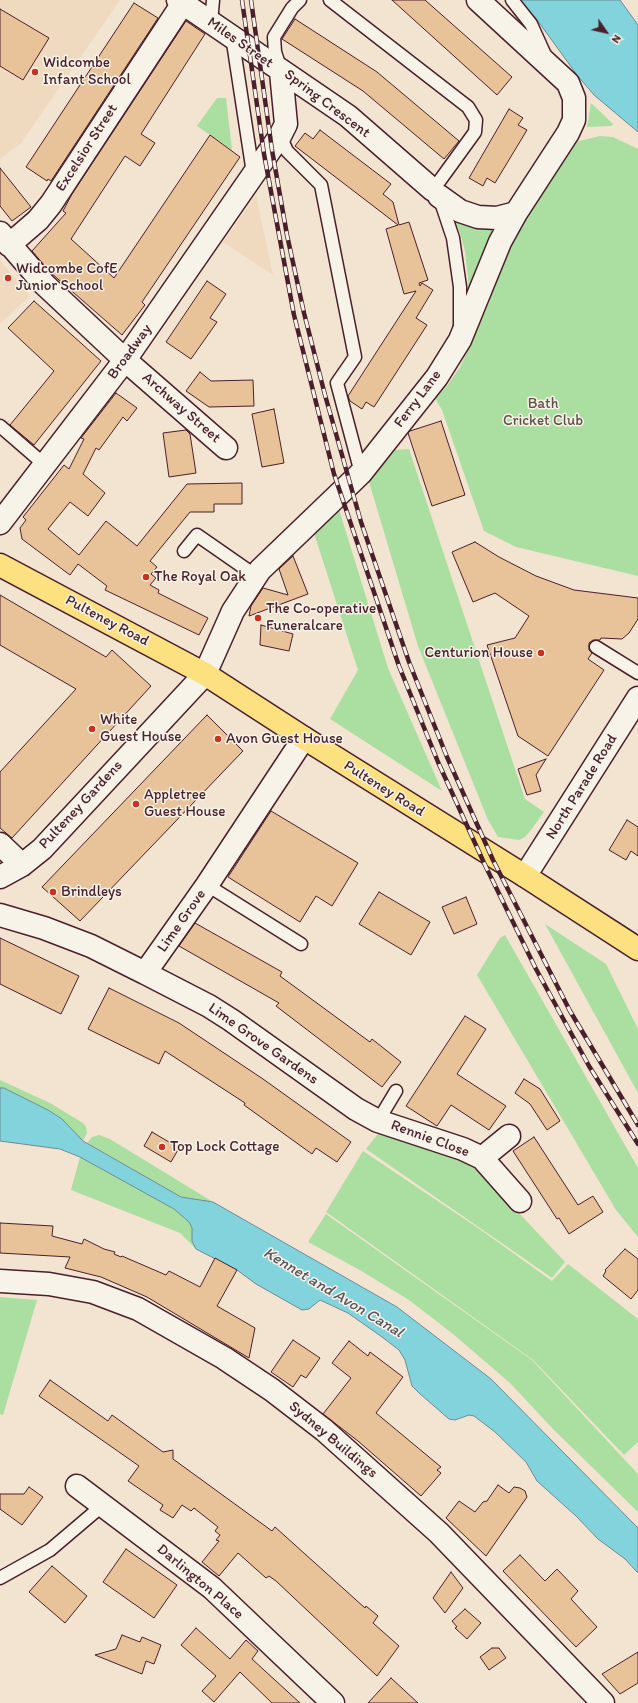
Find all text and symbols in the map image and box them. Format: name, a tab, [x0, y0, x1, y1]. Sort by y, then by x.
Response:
north arrow	[586, 12, 626, 52]
street label: Miles Street	[203, 14, 277, 72]
text: N	[609, 32, 624, 46]
place label: Widcombe Infant School	[43, 54, 131, 89]
street label: Spring Crescent	[280, 66, 374, 142]
marker: Widcombe Infant School	[30, 67, 40, 77]
street label: Excelsior Street	[52, 101, 122, 195]
place label: Widcombe CofE Junior School	[16, 260, 118, 295]
marker: Widcombe CofE Junior School	[3, 273, 13, 283]
street label: Broadway	[104, 321, 156, 383]
street label: Ferry Lane	[391, 367, 445, 431]
street label: Archway Street	[138, 369, 224, 447]
park label: Bath Cricket Club	[503, 395, 583, 430]
place label: The Royal Oak	[154, 568, 246, 586]
marker: The Royal Oak	[141, 572, 151, 582]
street label: Pulteney Road	[62, 591, 152, 651]
place label: The Co-operative Funeralcare	[266, 600, 376, 635]
marker: The Co-operative Funeralcare	[253, 613, 263, 623]
place label: Centurion House	[424, 644, 533, 662]
marker: Centurion House	[536, 648, 546, 658]
place label: White Guest House	[100, 711, 182, 746]
marker: White Guest House	[87, 724, 97, 734]
place label: Avon Guest House	[226, 730, 343, 748]
street label: North Parade Road	[542, 731, 622, 843]
marker: Avon Guest House	[213, 734, 223, 744]
street label: Pulteney Gardens	[35, 757, 127, 853]
street label: Pulteney Road	[340, 757, 428, 821]
place label: Appletree Guest House	[144, 786, 226, 821]
marker: Appletree Guest House	[131, 799, 141, 809]
place label: Brindleys	[61, 883, 122, 901]
street label: Lime Grove	[154, 886, 210, 956]
marker: Brindleys	[48, 887, 58, 897]
street label: Lime Grove Gardens	[204, 999, 322, 1089]
street label: Rennie Close	[388, 1116, 472, 1162]
place label: Top Lock Cottage	[170, 1138, 280, 1156]
marker: Top Lock Cottage	[157, 1142, 167, 1152]
water label: Kennet and Avon Canal	[260, 1244, 406, 1342]
street label: Sydney Buildings	[285, 1398, 381, 1482]
street label: Darlington Place	[153, 1541, 247, 1623]

